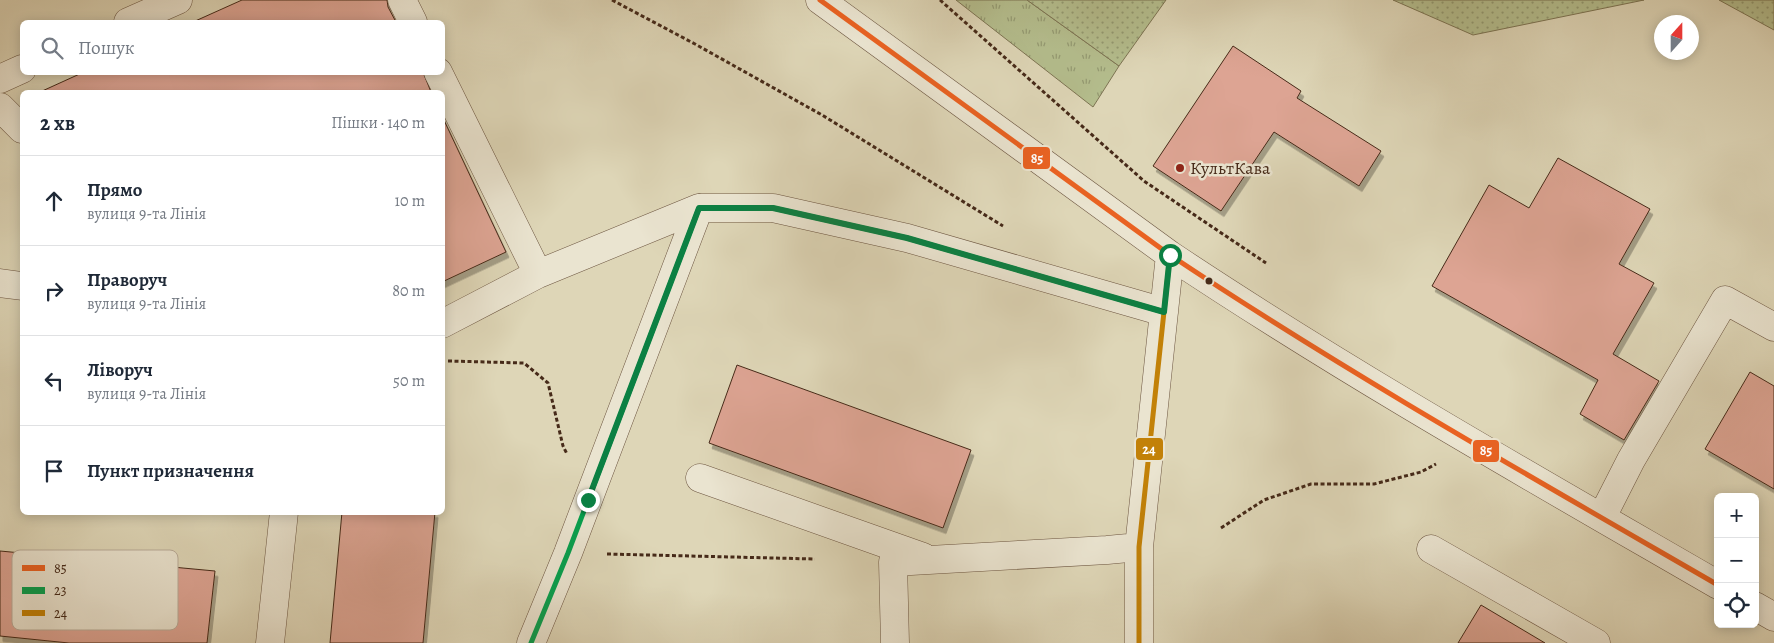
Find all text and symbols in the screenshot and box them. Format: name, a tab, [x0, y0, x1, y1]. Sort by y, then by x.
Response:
north arrow	[1654, 15, 1699, 60]
search box	[20, 20, 445, 75]
icon: search	[38, 34, 66, 62]
text: Пошук	[78, 35, 135, 61]
text: 2 хв	[40, 109, 75, 137]
text: Пішки · 140 m	[331, 112, 425, 134]
line badge: 85	[1022, 146, 1051, 170]
text: 85	[1031, 149, 1043, 168]
place label: КультКава	[1190, 156, 1271, 180]
marker: КультКава	[1174, 162, 1186, 174]
text: Прямо	[87, 177, 142, 203]
icon: ahead	[40, 187, 68, 215]
text: 10 m	[395, 190, 425, 212]
text: вулиця 9-та Лінія	[87, 203, 206, 225]
route start	[1159, 244, 1182, 267]
text: Праворуч	[87, 267, 167, 293]
unlabelled marker	[1204, 276, 1214, 286]
icon: right	[40, 277, 68, 305]
text: 80 m	[392, 280, 425, 302]
text: вулиця 9-та Лінія	[87, 293, 206, 315]
text: Ліворуч	[87, 357, 153, 383]
icon: left	[40, 367, 68, 395]
text: 50 m	[393, 370, 425, 392]
text: вулиця 9-та Лінія	[87, 383, 206, 405]
line badge: 24	[1135, 437, 1164, 461]
line badge: 85	[1472, 439, 1500, 463]
text: 24	[1142, 440, 1156, 459]
text: 85	[1480, 441, 1492, 460]
icon: arrive	[40, 457, 68, 485]
text: Пункт призначення	[87, 458, 254, 484]
route end	[577, 489, 600, 512]
map controls	[1714, 493, 1759, 628]
button: +	[1714, 493, 1759, 538]
button: −	[1714, 538, 1759, 583]
legend	[12, 550, 178, 630]
text: 85	[54, 559, 67, 578]
text: 23	[54, 581, 67, 600]
button: locate	[1714, 583, 1759, 628]
text: 24	[54, 604, 67, 623]

